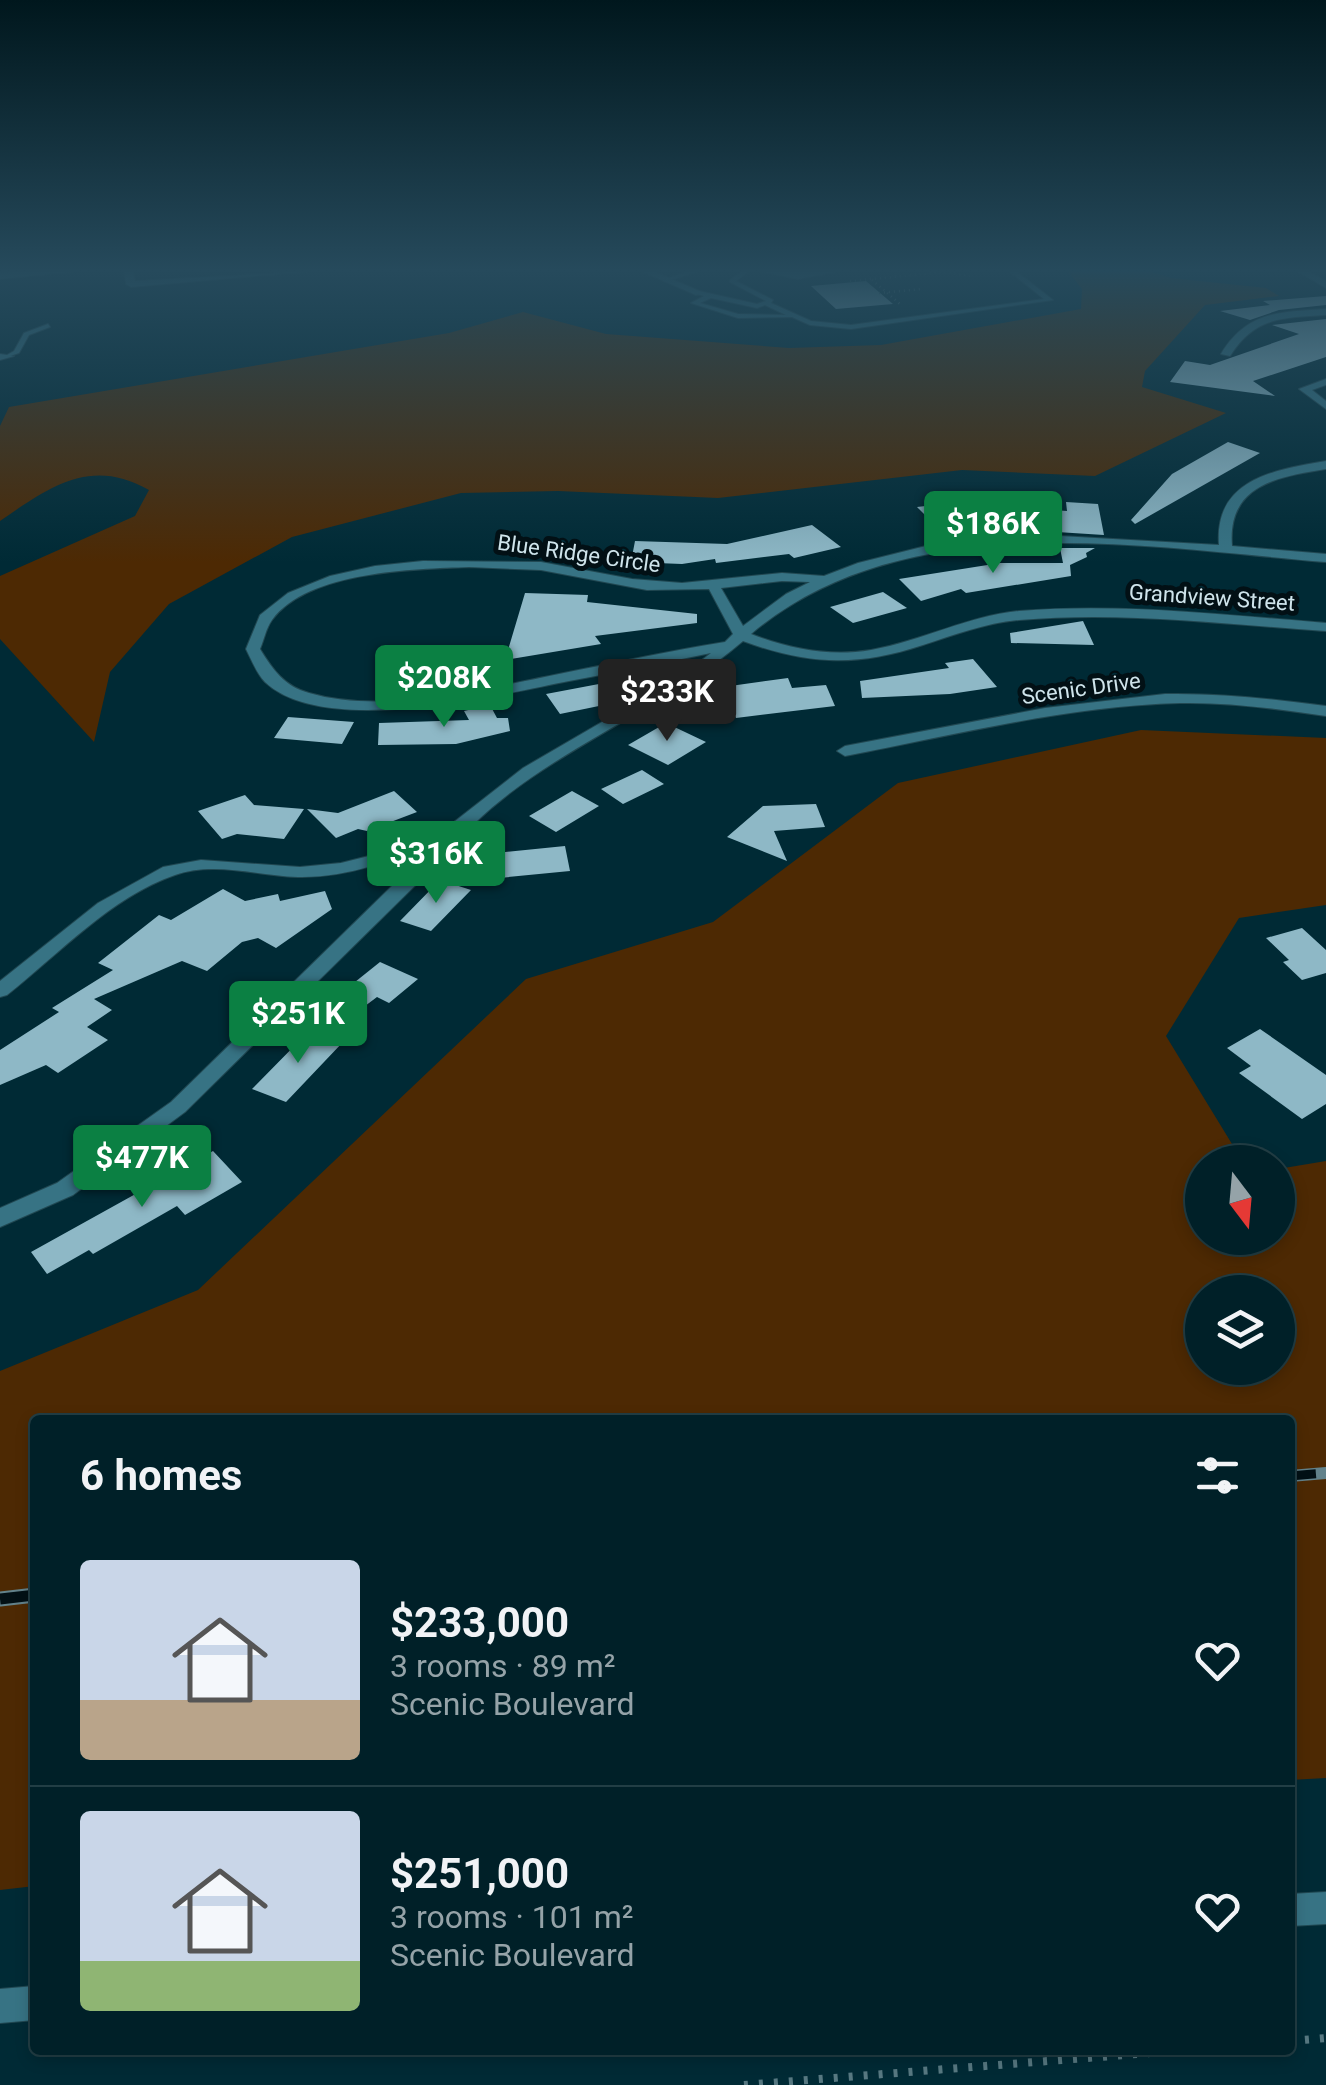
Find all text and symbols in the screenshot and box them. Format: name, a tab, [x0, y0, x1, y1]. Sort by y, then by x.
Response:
pin: $186K	[923, 491, 1063, 576]
text: $186K	[946, 504, 1040, 542]
street label: Blue Ridge Circle	[496, 530, 662, 577]
street label: Grandview Street	[1128, 579, 1296, 616]
pin: $208K	[374, 645, 514, 730]
text: $208K	[397, 658, 491, 696]
pin: $233K	[597, 659, 737, 744]
street label: Scenic Drive	[1020, 668, 1142, 709]
text: $233K	[620, 672, 714, 710]
pin: $316K	[366, 821, 506, 906]
text: $316K	[389, 834, 483, 872]
pin: $251K	[228, 981, 368, 1066]
text: $251K	[251, 994, 345, 1032]
pin: $477K	[72, 1125, 212, 1210]
text: $477K	[95, 1138, 189, 1176]
north arrow	[1185, 1145, 1295, 1255]
map controls	[1185, 1145, 1295, 1385]
button: layers	[1185, 1275, 1295, 1385]
icon: filters	[1190, 1448, 1245, 1503]
text: 6 homes	[80, 1451, 242, 1500]
text: $233,000	[390, 1598, 569, 1647]
icon: home	[160, 1600, 280, 1720]
icon: heart	[1190, 1633, 1245, 1688]
text: 3 rooms · 89 m²	[390, 1647, 615, 1685]
text: Scenic Boulevard	[390, 1685, 635, 1723]
text: $251,000	[390, 1849, 569, 1898]
icon: home	[160, 1851, 280, 1971]
icon: heart	[1190, 1884, 1245, 1939]
text: 3 rooms · 101 m²	[390, 1898, 633, 1936]
text: Scenic Boulevard	[390, 1936, 635, 1974]

